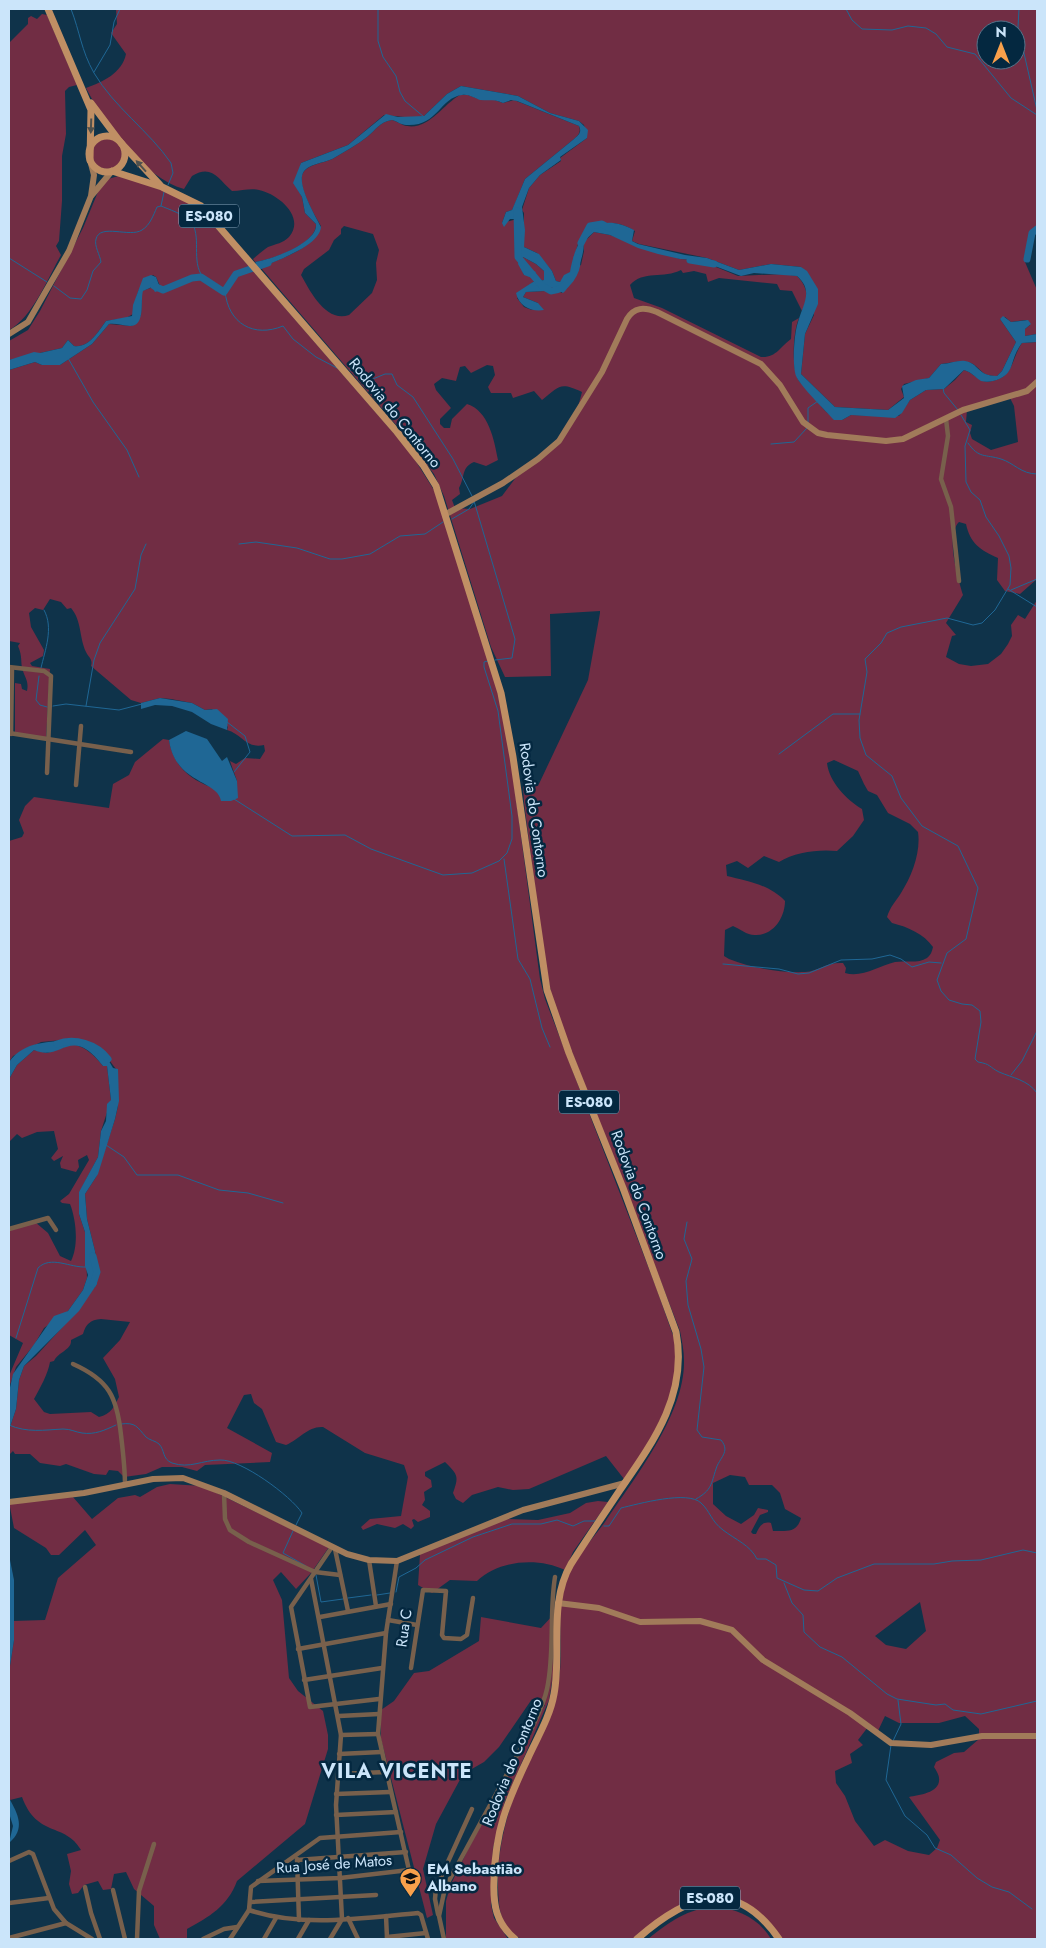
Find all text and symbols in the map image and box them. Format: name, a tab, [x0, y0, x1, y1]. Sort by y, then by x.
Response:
north arrow	[976, 20, 1026, 70]
text: N	[995, 22, 1007, 42]
one-way arrow	[87, 118, 95, 134]
one-way arrow	[135, 160, 147, 172]
road number: ES-080	[179, 205, 239, 228]
street label: Rodovia do Contorno	[344, 353, 446, 473]
street label: Rodovia do Contorno	[514, 741, 554, 879]
road number: ES-080	[559, 1090, 619, 1114]
street label: Rodovia do Contorno	[605, 1127, 673, 1263]
street label: Rua C	[390, 1608, 418, 1648]
street label: Rodovia do Contorno	[476, 1695, 548, 1829]
district label: VILA VICENTE	[320, 1757, 473, 1786]
street label: Rua José de Matos	[275, 1849, 393, 1879]
place label: EM Sebastião Albano	[426, 1858, 522, 1897]
school or university icon: EM Sebastião Albano	[399, 1866, 423, 1897]
road number: ES-080	[680, 1886, 740, 1910]

